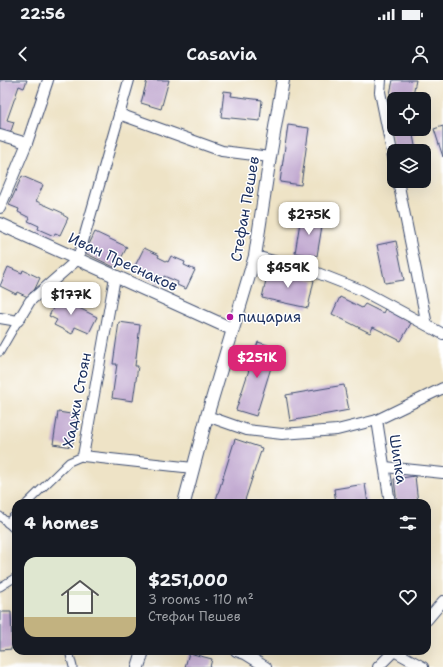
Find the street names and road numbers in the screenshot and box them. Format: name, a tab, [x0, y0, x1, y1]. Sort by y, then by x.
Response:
street label: Стефан Пешев	[226, 155, 264, 263]
street label: Иван Преснаков	[65, 228, 181, 296]
street label: Хаджи Стоян	[58, 351, 96, 449]
street label: Шипка	[384, 433, 412, 486]

